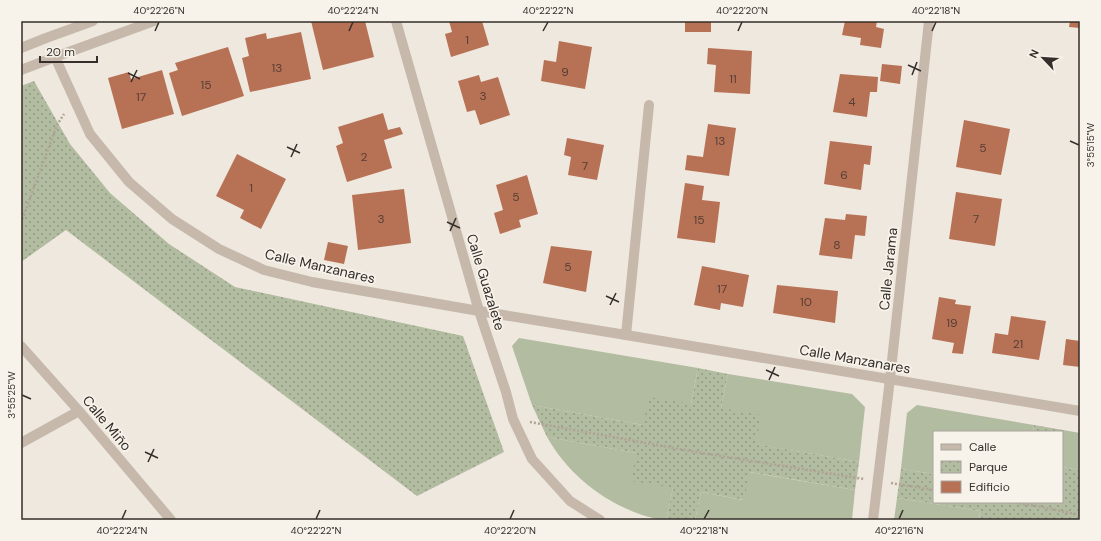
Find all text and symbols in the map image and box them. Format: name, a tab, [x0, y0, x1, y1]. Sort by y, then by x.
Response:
text: 40°22'26"N	[133, 4, 185, 17]
text: 40°22'24"N	[328, 4, 379, 17]
text: 40°22'22"N	[523, 4, 573, 17]
text: 40°22'20"N	[716, 4, 768, 17]
text: 40°22'18"N	[912, 4, 960, 17]
house number: 1	[465, 32, 469, 48]
scale bar	[40, 38, 97, 64]
north arrow	[1023, 38, 1063, 78]
text: 20 m	[46, 44, 75, 60]
text: N	[1026, 47, 1042, 60]
house number: 13	[272, 60, 282, 76]
house number: 9	[561, 64, 569, 80]
house number: 11	[729, 71, 737, 87]
house number: 15	[200, 77, 212, 93]
house number: 3	[479, 88, 487, 104]
house number: 17	[136, 89, 146, 105]
house number: 4	[848, 94, 856, 110]
text: 3°55'15"W	[1084, 122, 1097, 167]
house number: 13	[715, 133, 725, 149]
house number: 5	[979, 140, 987, 156]
house number: 2	[361, 149, 368, 165]
house number: 7	[582, 158, 588, 174]
house number: 6	[840, 167, 848, 183]
house number: 1	[249, 180, 253, 196]
house number: 5	[512, 189, 520, 205]
house number: 3	[377, 211, 385, 227]
house number: 7	[973, 211, 979, 227]
house number: 15	[693, 212, 705, 228]
street label: Calle Jarama	[875, 227, 901, 311]
street label: Calle Guazalete	[463, 232, 509, 332]
house number: 8	[833, 237, 841, 253]
street label: Calle Manzanares	[263, 245, 377, 287]
house number: 5	[564, 259, 572, 275]
house number: 17	[717, 281, 727, 297]
house number: 10	[800, 294, 812, 310]
house number: 19	[946, 315, 958, 331]
house number: 21	[1013, 336, 1023, 352]
street label: Calle Manzanares	[798, 340, 912, 378]
text: 3°55'25"W	[5, 371, 18, 419]
street label: Calle Miño	[79, 392, 135, 454]
legend	[933, 431, 1063, 503]
text: Calle	[969, 439, 996, 455]
text: Parque	[969, 459, 1008, 475]
text: Edificio	[969, 479, 1010, 495]
text: 40°22'24"N	[97, 524, 148, 537]
text: 40°22'22"N	[291, 524, 341, 537]
text: 40°22'20"N	[484, 524, 536, 537]
text: 40°22'18"N	[680, 524, 728, 537]
text: 40°22'16"N	[875, 524, 923, 537]

